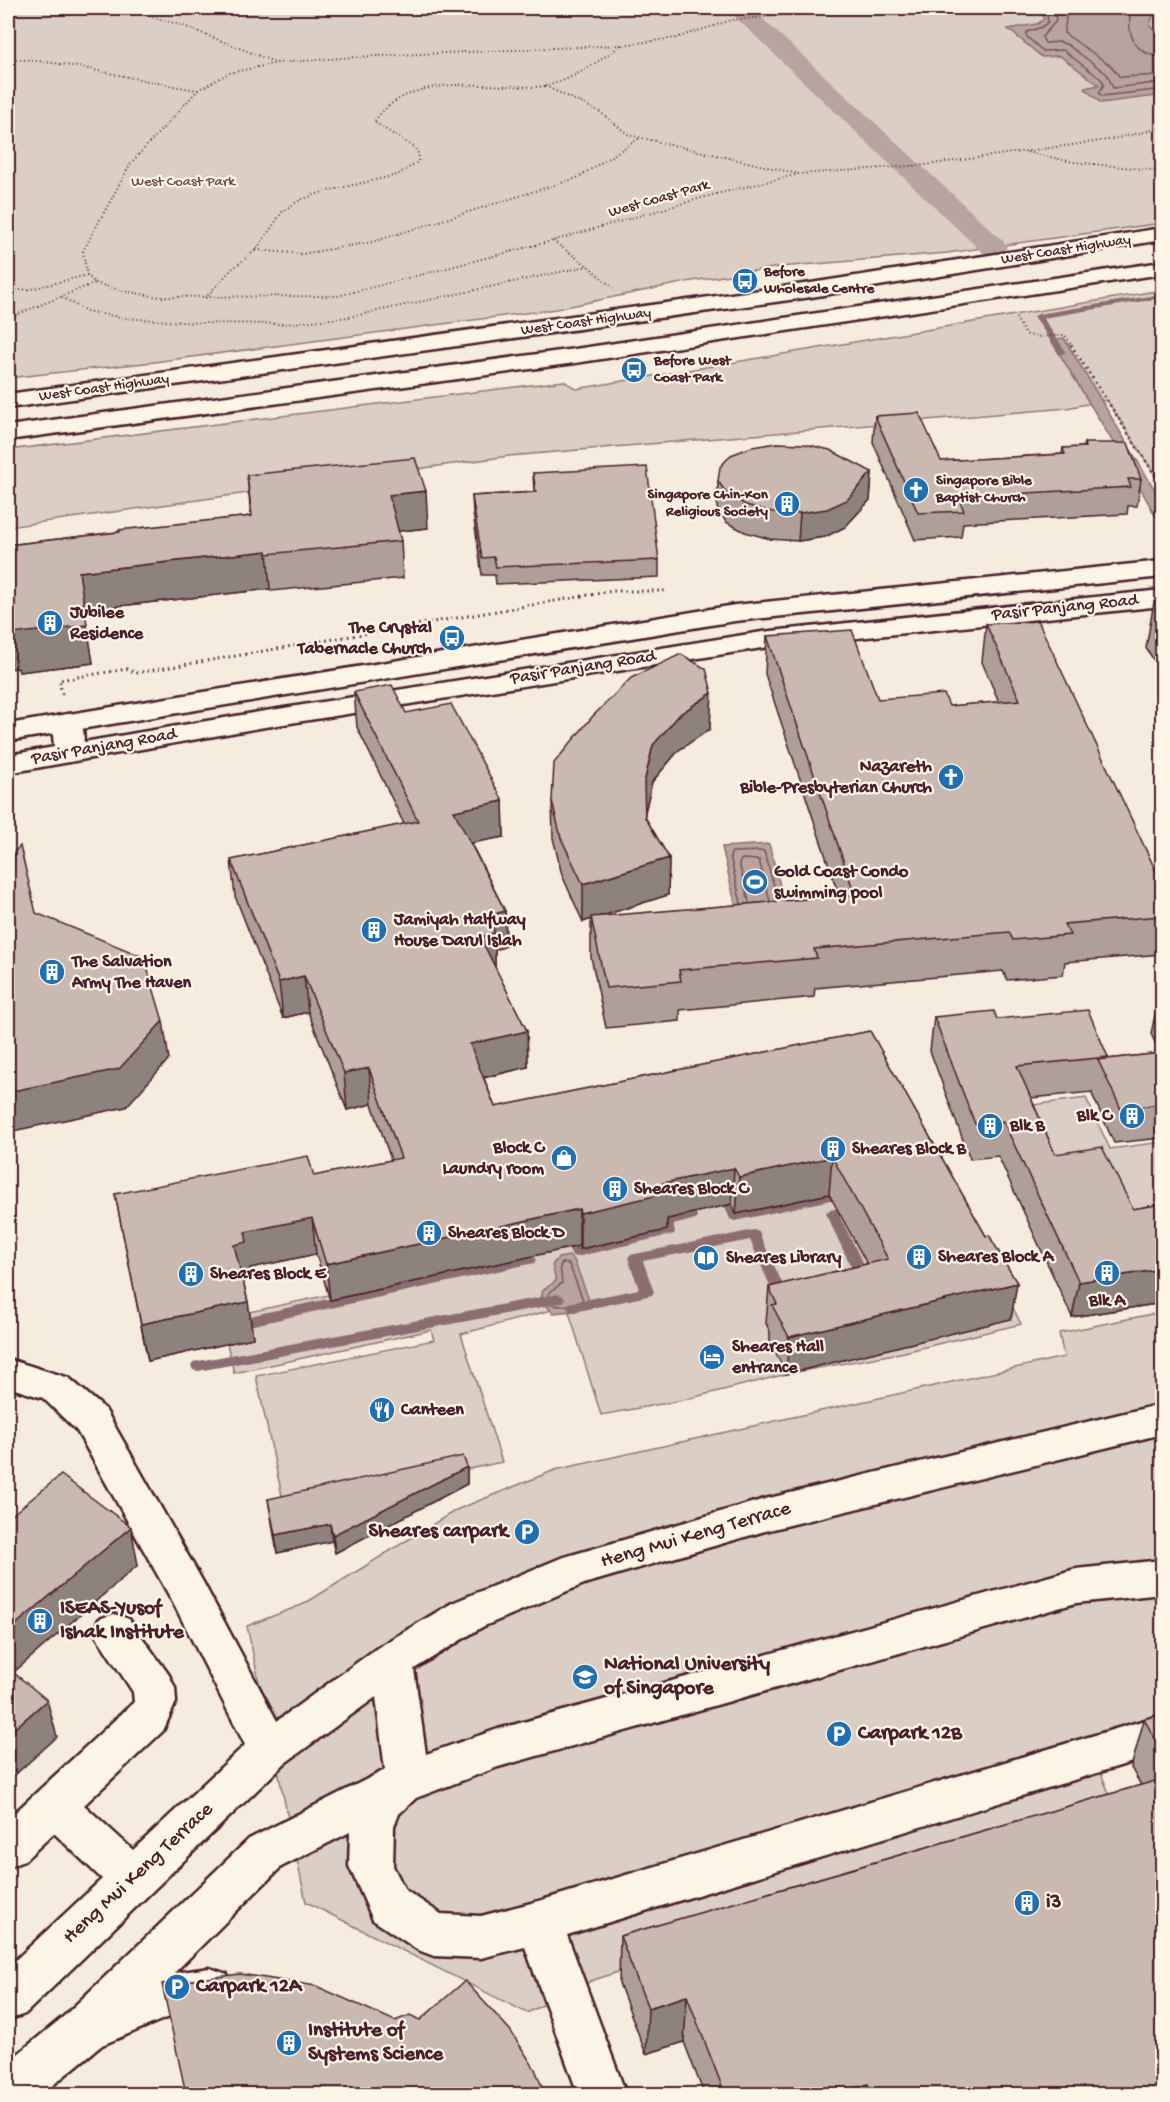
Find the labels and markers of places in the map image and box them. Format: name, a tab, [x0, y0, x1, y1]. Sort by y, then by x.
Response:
place label: Before Wholesale Centre	[763, 263, 876, 298]
bus stop icon: Before Wholesale Centre	[730, 266, 760, 296]
place label: Before West Coast Park	[653, 352, 732, 387]
bus stop icon: Before West Coast Park	[619, 355, 649, 385]
place label: Singapore Bible Baptist Church	[935, 472, 1033, 507]
church icon: Singapore Bible Baptist Church	[901, 475, 931, 505]
place label: Singapore Chin-Kon Religious Society	[648, 486, 769, 521]
building icon: Singapore Chin-Kon Religious Society	[772, 489, 802, 519]
place label: Jubilee Residence	[69, 603, 144, 645]
building icon: Jubilee Residence	[35, 608, 65, 638]
place label: The Crystal Tabernacle Church	[296, 618, 432, 660]
bus stop icon: The Crystal Tabernacle Church	[437, 623, 467, 653]
place label: Nazareth Bible-Presbyterian Church	[739, 757, 932, 799]
church icon: Nazareth Bible-Presbyterian Church	[936, 762, 966, 792]
place label: Gold Coast Condo swimming pool	[774, 862, 909, 904]
sports icon: Gold Coast Condo swimming pool	[740, 867, 770, 897]
place label: Jamiyah Halfway House Darul Islah	[393, 910, 526, 952]
building icon: Jamiyah Halfway House Darul Islah	[359, 915, 389, 945]
place label: The Salvation Army The Haven	[70, 952, 192, 994]
building icon: The Salvation Army The Haven	[37, 957, 67, 987]
building icon: Blk C	[1117, 1101, 1147, 1131]
place label: Blk C	[1076, 1106, 1114, 1127]
building icon: Blk B	[975, 1111, 1005, 1141]
place label: Blk B	[1009, 1116, 1045, 1137]
building icon: Sheares Block B	[818, 1134, 848, 1164]
place label: Block C Laundry room	[443, 1138, 546, 1180]
place label: Sheares Block B	[852, 1139, 967, 1160]
shop icon: Block C Laundry room	[549, 1143, 579, 1173]
building icon: Sheares Block C	[600, 1174, 630, 1204]
place label: Sheares Block C	[634, 1179, 751, 1200]
building icon: Sheares Block D	[414, 1218, 444, 1248]
place label: Sheares Block D	[448, 1223, 566, 1244]
building icon: Sheares Block A	[904, 1242, 934, 1272]
library icon: Sheares Library	[691, 1243, 721, 1273]
place label: Sheares Block A	[938, 1247, 1055, 1268]
place label: Sheares Library	[726, 1248, 842, 1269]
building icon: Blk A	[1092, 1258, 1122, 1288]
building icon: Sheares Block E	[176, 1259, 206, 1289]
place label: Sheares Block E	[210, 1264, 328, 1285]
place label: Blk A	[1088, 1291, 1126, 1312]
place label: Sheares Hall entrance	[731, 1337, 824, 1379]
hotel icon: Sheares Hall entrance	[697, 1342, 727, 1372]
restaurant icon: Canteen	[367, 1395, 397, 1425]
place label: Canteen	[400, 1400, 464, 1421]
parking icon: Sheares carpark	[512, 1517, 542, 1547]
place label: Sheares carpark	[368, 1520, 511, 1545]
place label: ISEAS-Yusof Ishak Institute	[60, 1597, 185, 1646]
building icon: ISEAS-Yusof Ishak Institute	[25, 1606, 55, 1636]
place label: National University of Singapore	[603, 1653, 771, 1702]
school or university icon: National University of Singapore	[570, 1662, 600, 1692]
parking icon: Carpark 12B	[824, 1719, 854, 1749]
place label: Carpark 12B	[857, 1722, 963, 1747]
building icon: i3	[1012, 1888, 1042, 1918]
place label: i3	[1046, 1891, 1062, 1916]
parking icon: Carpark 12A	[162, 1972, 192, 2002]
place label: Carpark 12A	[195, 1975, 303, 2000]
place label: Institute of Systems Science	[308, 2019, 444, 2068]
building icon: Institute of Systems Science	[274, 2028, 304, 2058]

